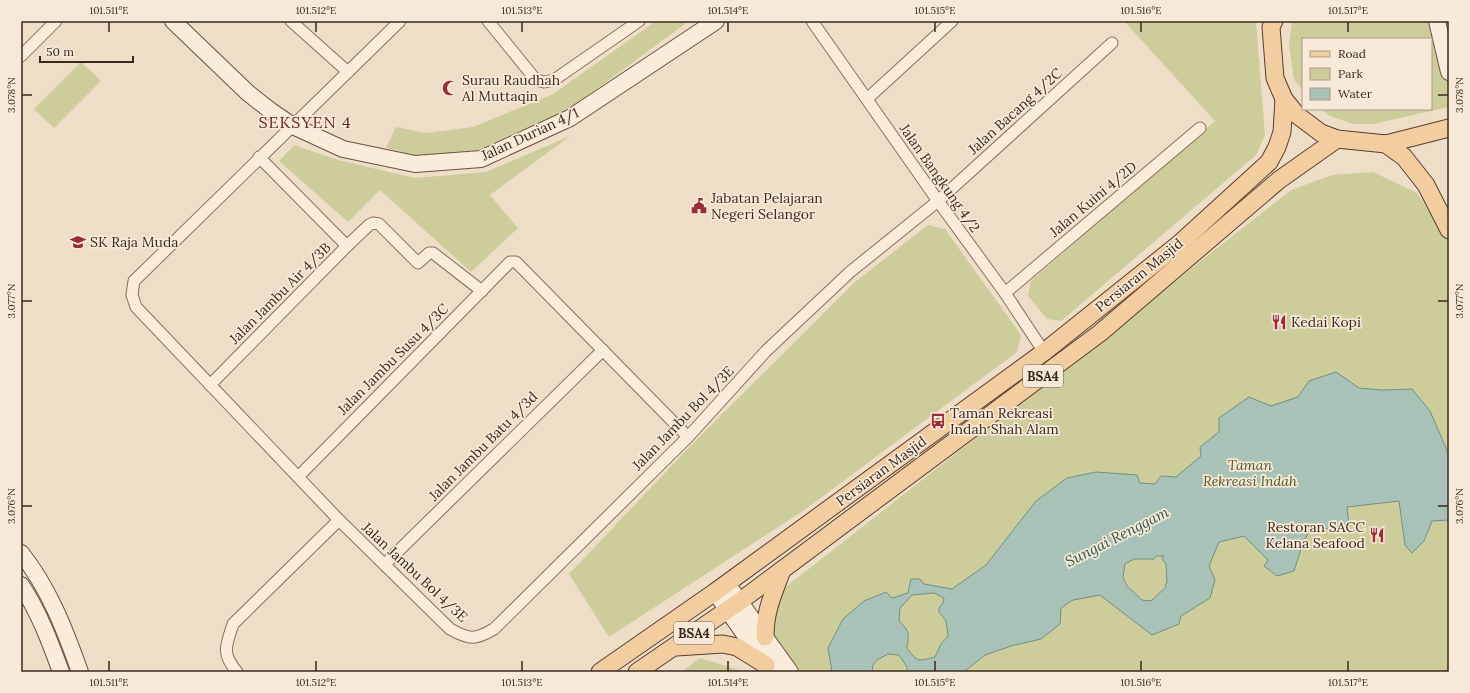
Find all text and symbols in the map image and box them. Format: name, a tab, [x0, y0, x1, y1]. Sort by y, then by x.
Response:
text: 101.511°E	[90, 4, 128, 17]
text: 101.512°E	[296, 4, 336, 17]
text: 101.513°E	[502, 4, 542, 17]
text: 101.514°E	[708, 4, 748, 17]
text: 101.515°E	[915, 4, 955, 17]
text: 101.516°E	[1120, 4, 1162, 17]
text: 101.517°E	[1328, 4, 1368, 17]
scale bar	[40, 38, 133, 64]
legend	[1302, 38, 1432, 110]
text: 50 m	[46, 44, 74, 59]
text: Road	[1338, 46, 1366, 61]
street label: Jalan Bacang 4/2C	[964, 64, 1066, 159]
text: Park	[1338, 66, 1364, 81]
place label: Surau Raudhah Al Muttaqin	[461, 71, 560, 105]
text: 3.078°N	[5, 77, 18, 113]
text: 3.078°N	[1453, 77, 1466, 113]
mosque icon: Surau Raudhah Al Muttaqin	[441, 79, 459, 97]
text: Water	[1338, 86, 1373, 101]
street label: Jalan Durian 4/1	[477, 104, 582, 165]
district label: SEKSYEN 4	[258, 112, 352, 132]
street label: Jalan Bangkung 4/2	[895, 120, 984, 236]
street label: Jalan Kuini 4/2D	[1045, 157, 1140, 241]
place label: Jabatan Pelajaran Negeri Selangor	[710, 189, 823, 223]
public building icon: Jabatan Pelajaran Negeri Selangor	[690, 197, 708, 215]
school or university icon: SK Raja Muda	[69, 233, 87, 251]
place label: SK Raja Muda	[90, 233, 179, 251]
street label: Persiaran Masjid	[1092, 234, 1186, 316]
street label: Jalan Jambu Air 4/3B	[225, 238, 335, 348]
text: 3.077°N	[5, 283, 18, 318]
text: 3.077°N	[1453, 283, 1466, 318]
street label: Jalan Jambu Susu 4/3C	[333, 300, 452, 419]
restaurant icon: Kedai Kopi	[1270, 313, 1288, 331]
place label: Kedai Kopi	[1291, 313, 1361, 331]
street label: Jalan Jambu Bol 4/3E	[628, 362, 738, 475]
road number: BSA4	[1023, 365, 1063, 387]
street label: Jalan Jambu Batu 4/3d	[424, 388, 541, 505]
place label: Taman Rekreasi Indah Shah Alam	[950, 404, 1059, 438]
bus stop icon: Taman Rekreasi Indah Shah Alam	[929, 412, 947, 430]
street label: Persiaran Masjid	[832, 432, 930, 510]
park label: Taman Rekreasi Indah	[1203, 456, 1297, 490]
text: 3.076°N	[5, 488, 18, 524]
text: 3.076°N	[1453, 488, 1466, 524]
water label: Sungai Renggam	[1062, 502, 1172, 571]
street label: Jalan Jambu Bol 4/3E	[358, 518, 472, 626]
place label: Restoran SACC Kelana Seafood	[1265, 518, 1365, 552]
restaurant icon: Restoran SACC Kelana Seafood	[1368, 526, 1386, 544]
road number: BSA4	[674, 622, 714, 644]
text: 101.511°E	[90, 676, 128, 689]
text: 101.512°E	[296, 676, 336, 689]
text: 101.513°E	[502, 676, 542, 689]
text: 101.514°E	[708, 676, 748, 689]
text: 101.515°E	[915, 676, 955, 689]
text: 101.516°E	[1120, 676, 1162, 689]
text: 101.517°E	[1328, 676, 1368, 689]

